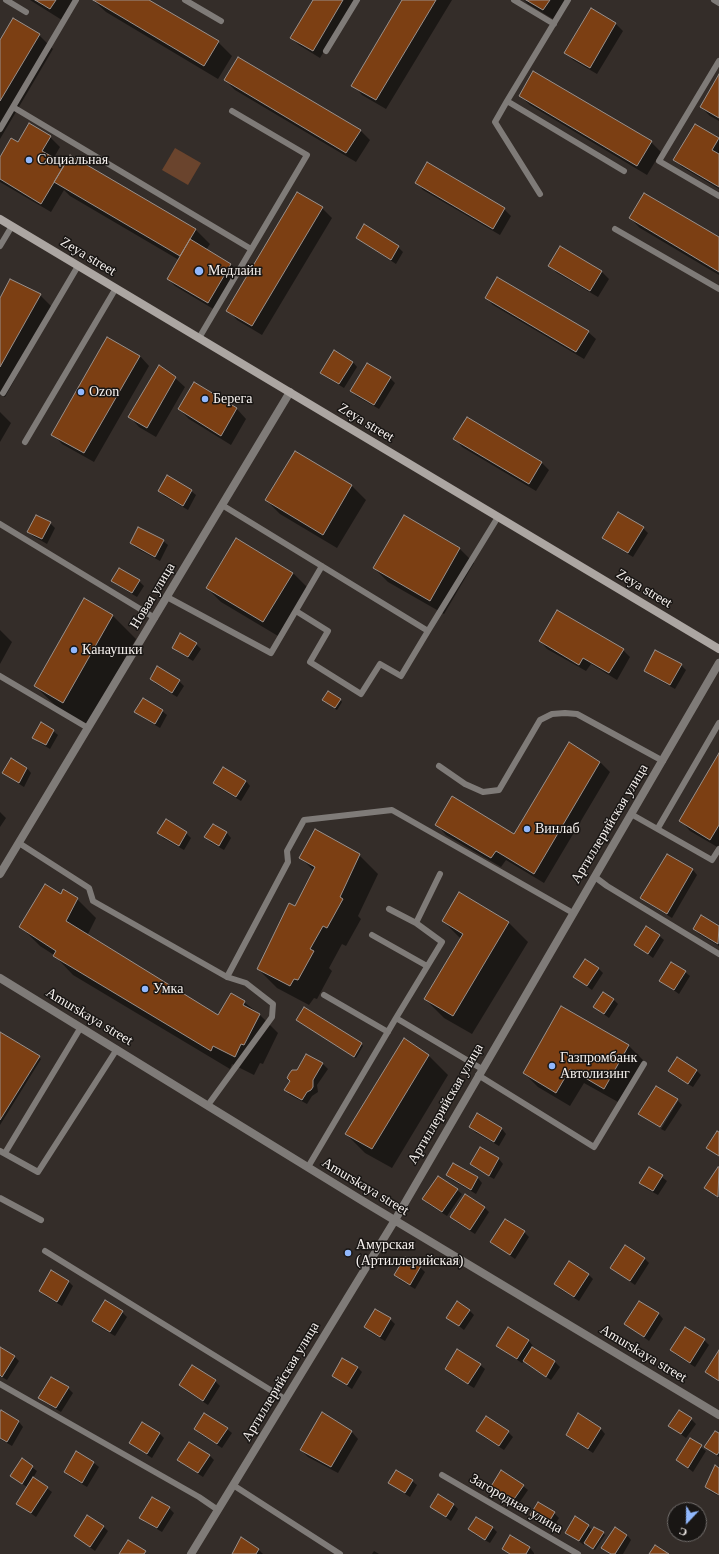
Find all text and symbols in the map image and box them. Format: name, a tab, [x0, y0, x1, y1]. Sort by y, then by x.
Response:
place label: Социальная	[37, 152, 108, 168]
marker: Социальная	[24, 155, 34, 165]
street label: Zeya street	[57, 234, 119, 280]
place label: Медлайн	[208, 263, 262, 279]
marker: Медлайн	[193, 265, 205, 277]
place label: Ozon	[89, 384, 119, 400]
marker: Ozon	[76, 387, 86, 397]
place label: Берега	[213, 391, 252, 407]
marker: Берега	[200, 394, 210, 404]
street label: Zeya street	[335, 400, 397, 446]
street label: Новая улица	[127, 560, 179, 632]
street label: Zeya street	[613, 566, 675, 612]
place label: Канаушки	[82, 642, 142, 658]
marker: Канаушки	[69, 645, 79, 655]
street label: Артиллерийская улица	[568, 761, 652, 887]
place label: Винлаб	[535, 821, 580, 837]
marker: Винлаб	[522, 824, 532, 834]
place label: Умка	[153, 981, 183, 997]
street label: Amurskaya street	[43, 984, 135, 1050]
marker: Умка	[140, 984, 150, 994]
street label: Артиллерийская улица	[405, 1041, 487, 1167]
place label: Газпромбанк Автолизинг	[560, 1050, 637, 1082]
marker: Газпромбанк Автолизинг	[547, 1061, 557, 1071]
street label: Amurskaya street	[319, 1154, 411, 1220]
place label: Амурская (Артиллерийская)	[356, 1237, 463, 1270]
marker: Амурская (Артиллерийская)	[343, 1248, 353, 1258]
street label: Артиллерийская улица	[239, 1319, 323, 1445]
street label: Amurskaya street	[597, 1321, 689, 1387]
street label: Загородная улица	[467, 1471, 565, 1537]
north arrow	[667, 1502, 707, 1542]
text: С	[677, 1525, 689, 1539]

